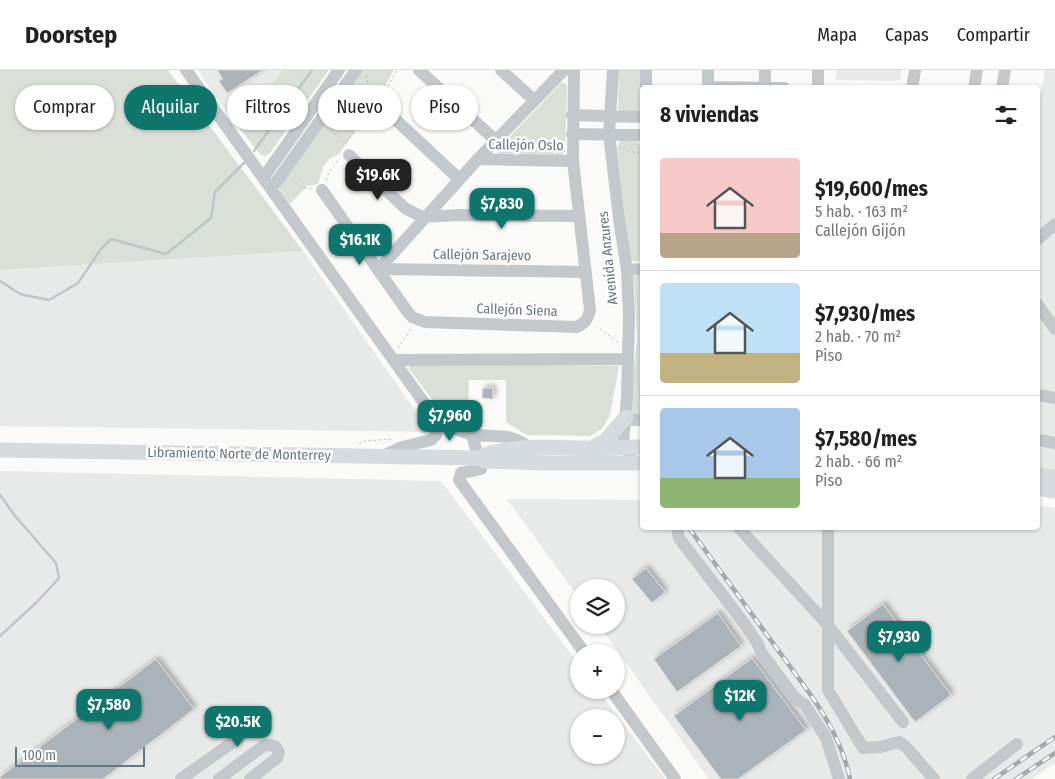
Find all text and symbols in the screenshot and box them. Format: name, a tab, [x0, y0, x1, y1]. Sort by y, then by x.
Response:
text: Doorstep	[25, 21, 117, 49]
text: Mapa	[817, 24, 857, 46]
text: Capas	[885, 24, 929, 46]
text: Compartir	[957, 24, 1030, 46]
chip: Comprar	[15, 85, 114, 130]
chip: Alquilar	[124, 85, 217, 130]
chip: Filtros	[227, 85, 308, 130]
chip: Nuevo	[318, 85, 401, 130]
chip: Piso	[411, 85, 478, 130]
icon: filters	[992, 101, 1020, 129]
text: 8 viviendas	[660, 102, 759, 128]
street label: Callejón Oslo	[488, 136, 564, 154]
pin: $19.6K	[337, 158, 419, 201]
text: $19.6K	[356, 165, 400, 184]
text: $19,600/mes	[815, 176, 928, 202]
icon: home	[700, 178, 760, 238]
pin: $7,830	[461, 188, 543, 230]
text: $7,830	[481, 194, 523, 213]
text: 5 hab. · 163 m²	[815, 202, 908, 221]
street label: Avenida Anzures	[595, 210, 621, 306]
text: Callejón Gijón	[815, 221, 906, 240]
pin: $16.1K	[319, 224, 401, 266]
text: $16.1K	[340, 230, 380, 249]
street label: Callejón Sarajevo	[433, 246, 531, 264]
street label: Callejón Siena	[476, 300, 558, 320]
text: $7,930/mes	[815, 301, 915, 327]
icon: home	[700, 303, 760, 363]
text: 2 hab. · 70 m²	[815, 327, 901, 346]
text: Piso	[815, 346, 843, 365]
pin: $7,960	[409, 400, 491, 442]
text: $7,960	[428, 406, 472, 425]
text: $7,580/mes	[815, 426, 917, 452]
icon: home	[700, 428, 760, 488]
street label: Libramiento Norte de Monterrey	[147, 444, 332, 464]
text: 2 hab. · 66 m²	[815, 452, 902, 471]
text: Piso	[815, 471, 843, 490]
map controls	[570, 579, 625, 764]
button: layers	[570, 579, 625, 634]
pin: $7,930	[858, 620, 940, 663]
text: $7,930	[878, 627, 920, 646]
button: +	[570, 644, 625, 699]
pin: $12K	[710, 680, 770, 722]
text: $12K	[725, 686, 755, 705]
pin: $7,580	[68, 688, 150, 731]
text: $7,580	[87, 695, 131, 714]
pin: $20.5K	[197, 706, 279, 748]
button: −	[570, 709, 625, 764]
text: $20.5K	[216, 712, 260, 731]
scale bar	[15, 744, 145, 767]
text: 100 m	[22, 747, 56, 764]

